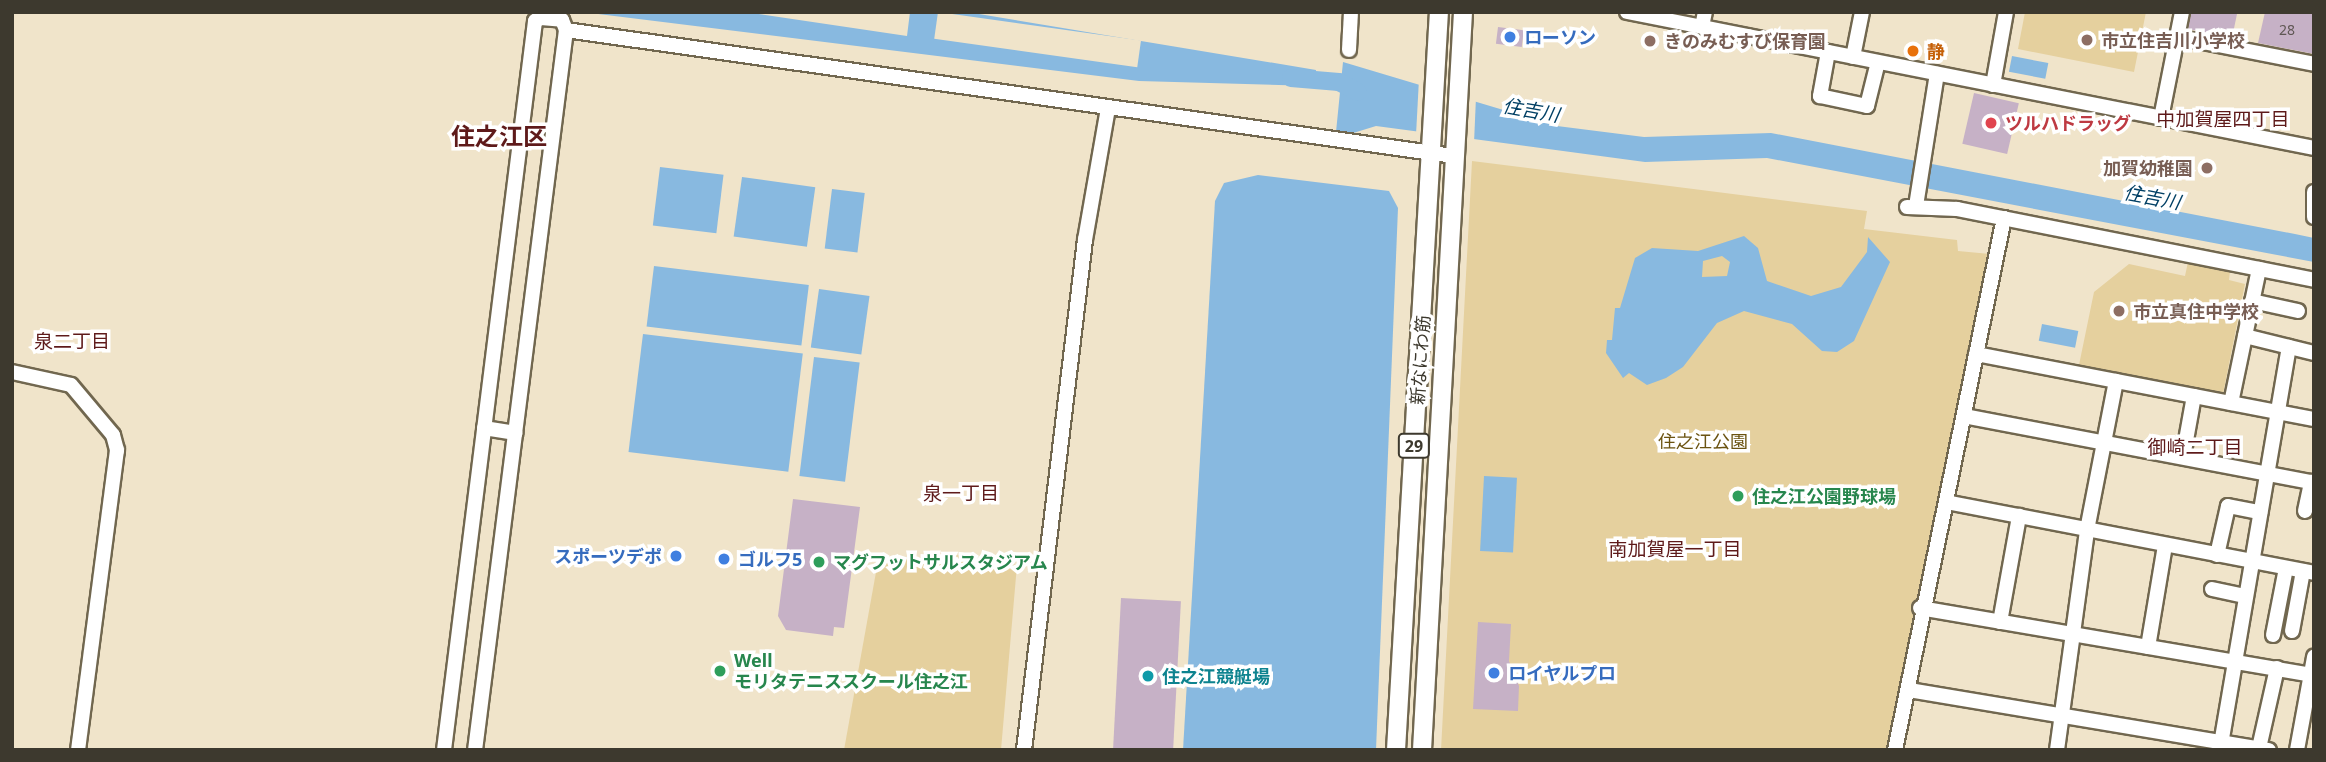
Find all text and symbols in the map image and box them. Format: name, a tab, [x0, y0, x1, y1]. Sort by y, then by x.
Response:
house number: 28	[2279, 22, 2295, 38]
place label: ローソン	[1524, 26, 1596, 48]
marker: ローソン	[1502, 29, 1518, 45]
place label: 市立住吉川小学校	[2101, 29, 2245, 51]
place label: きのみむすび保育園	[1664, 30, 1826, 52]
marker: 市立住吉川小学校	[2079, 32, 2095, 48]
marker: きのみむすび保育園	[1642, 33, 1658, 49]
place label: 静	[1927, 40, 1945, 62]
marker: 静	[1905, 43, 1921, 59]
water label: 住吉川	[1501, 95, 1561, 127]
district label: 中加賀屋四丁目	[2157, 109, 2289, 131]
place label: ツルハドラッグ	[2005, 112, 2131, 134]
marker: ツルハドラッグ	[1983, 115, 1999, 131]
district label: 住之江区	[451, 122, 547, 150]
place label: 加賀幼稚園	[2103, 157, 2193, 179]
marker: 加賀幼稚園	[2199, 160, 2215, 176]
water label: 住吉川	[2122, 181, 2182, 215]
place label: 市立真住中学校	[2133, 300, 2259, 322]
marker: 市立真住中学校	[2111, 303, 2127, 319]
street label: 新なにわ筋	[1406, 314, 1434, 406]
district label: 泉二丁目	[34, 331, 110, 353]
park label: 住之江公園	[1658, 430, 1748, 452]
road number: 29	[1396, 434, 1432, 458]
district label: 御崎二丁目	[2148, 437, 2242, 459]
district label: 泉一丁目	[923, 483, 999, 505]
place label: 住之江公園野球場	[1752, 485, 1896, 507]
marker: 住之江公園野球場	[1730, 488, 1746, 504]
district label: 南加賀屋一丁目	[1609, 539, 1741, 561]
place label: スポーツデポ	[554, 545, 662, 567]
marker: スポーツデポ	[668, 548, 684, 564]
place label: ゴルフ5	[738, 548, 802, 570]
marker: ゴルフ5	[716, 551, 732, 567]
place label: マグフットサルスタジアム	[833, 551, 1049, 573]
marker: マグフットサルスタジアム	[811, 554, 827, 570]
place label: Well モリタテニススクール住之江	[734, 650, 968, 692]
place label: ロイヤルプロ	[1508, 662, 1616, 684]
marker: Well モリタテニススクール住之江	[712, 663, 728, 679]
place label: 住之江競艇場	[1162, 665, 1270, 687]
marker: ロイヤルプロ	[1486, 665, 1502, 681]
marker: 住之江競艇場	[1140, 668, 1156, 684]

